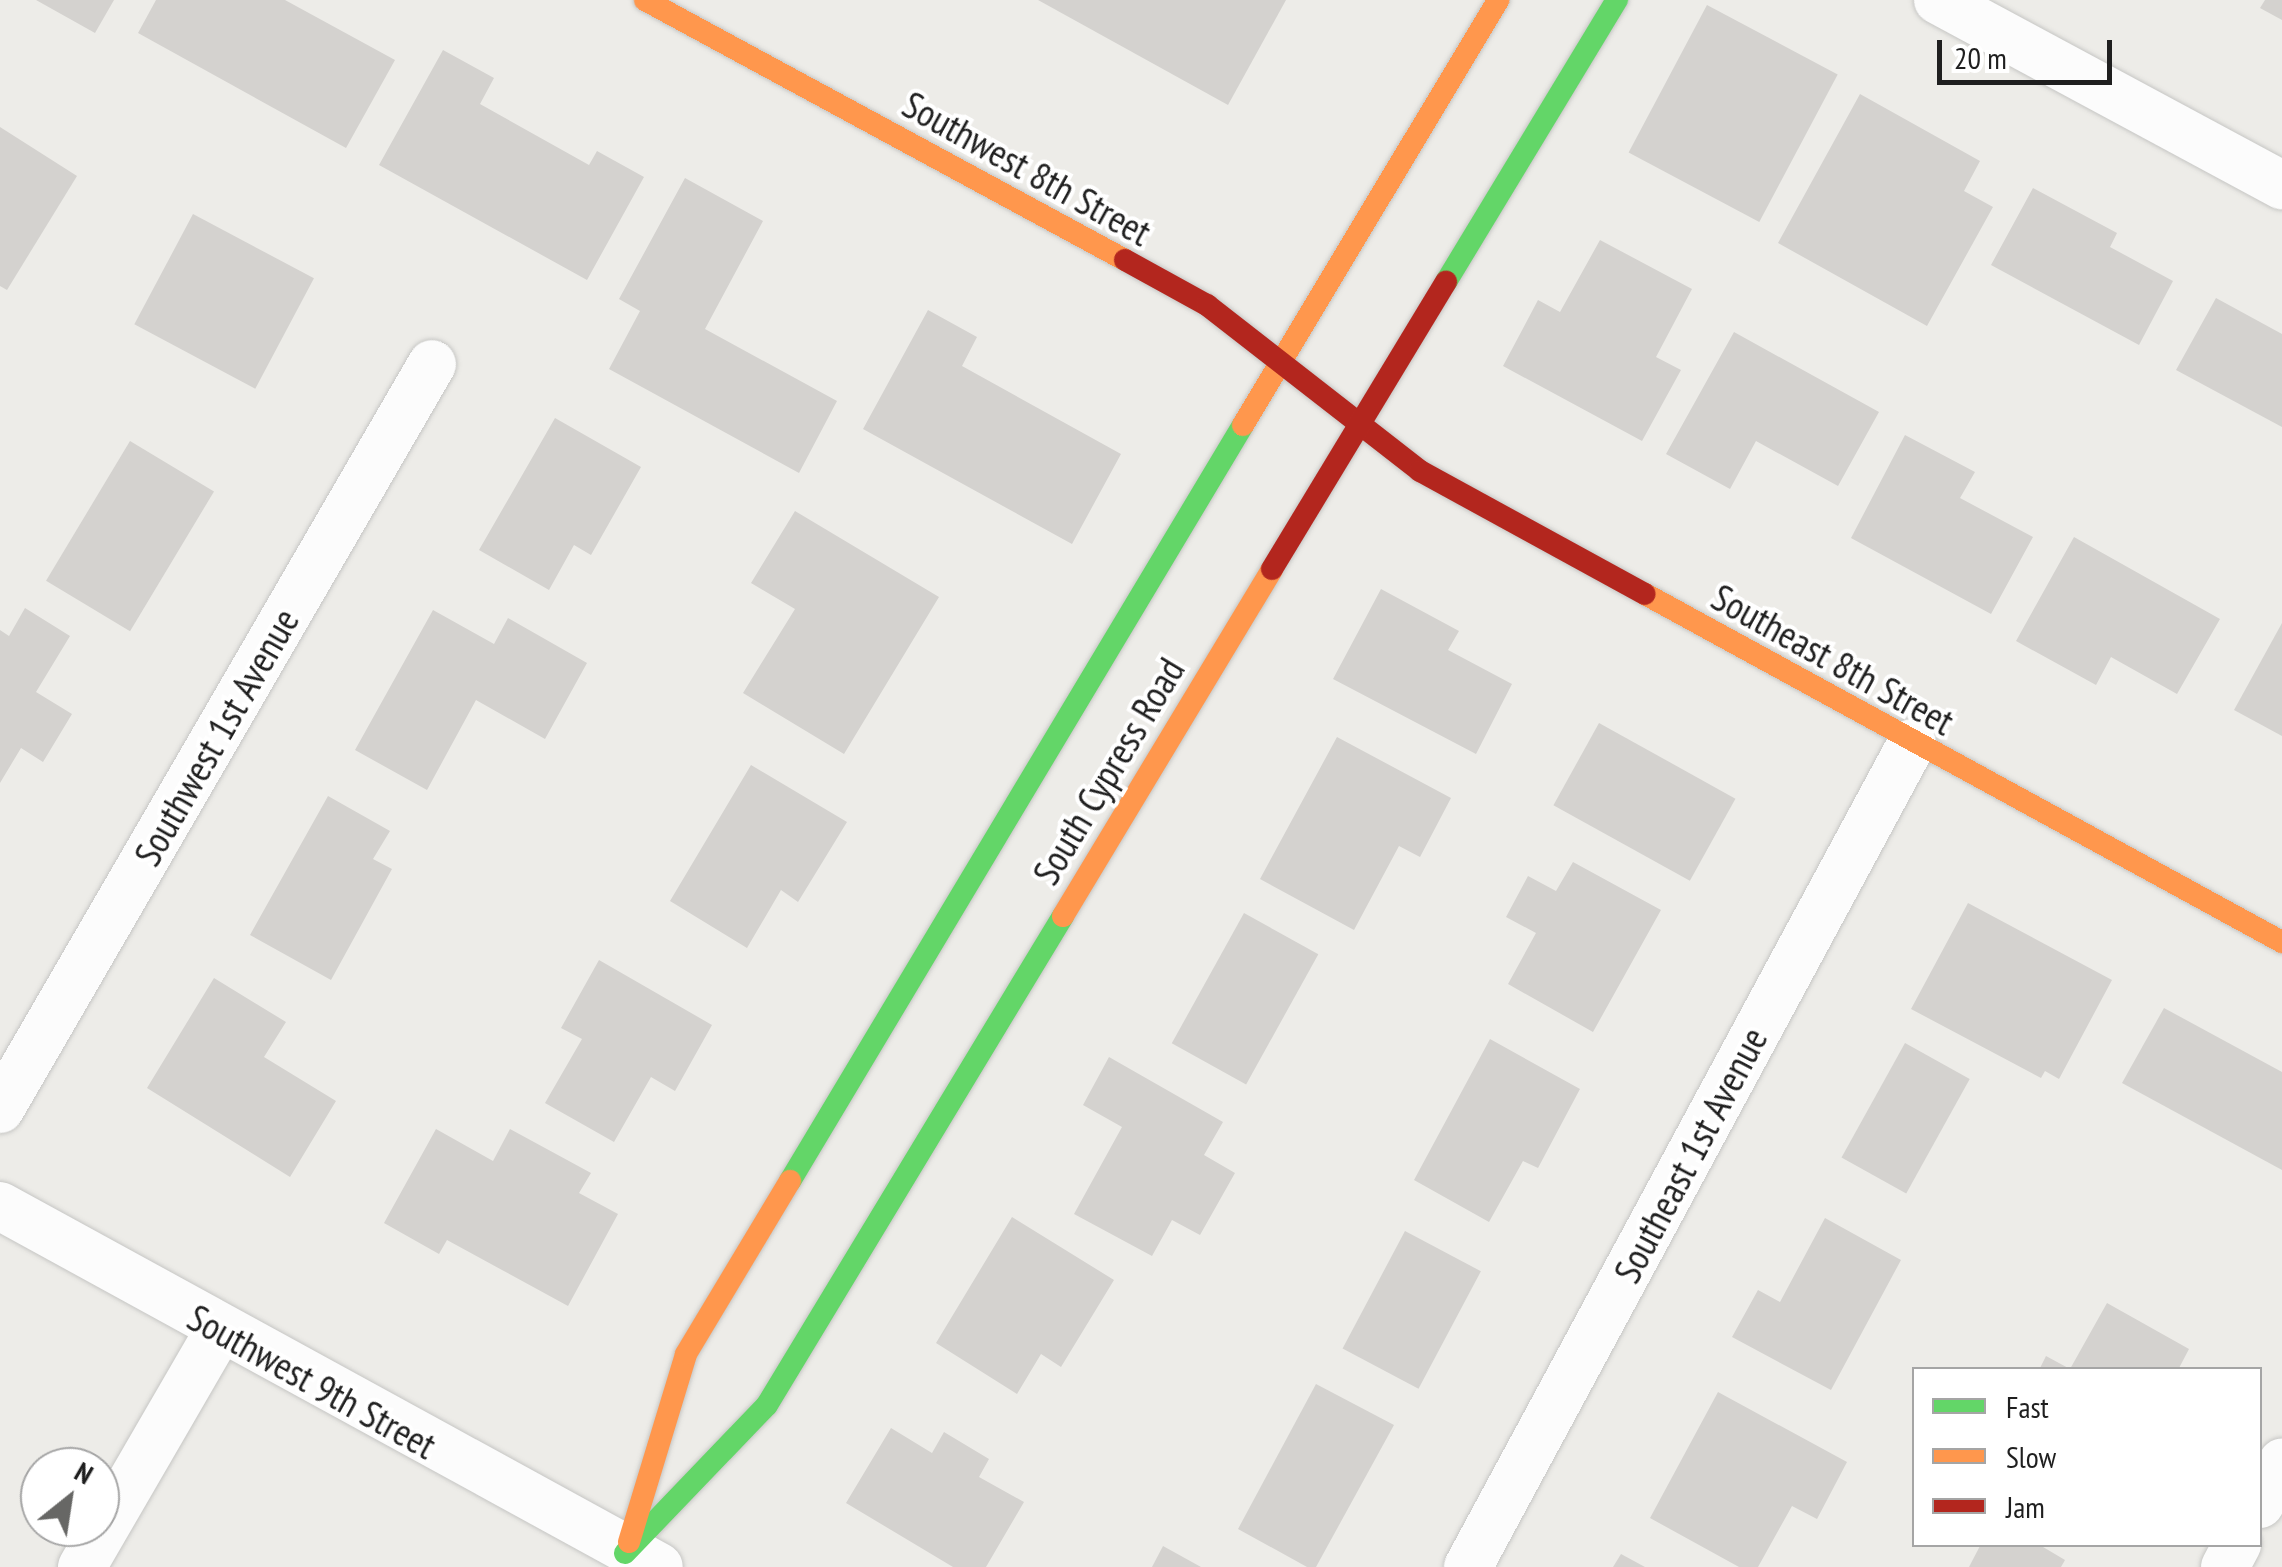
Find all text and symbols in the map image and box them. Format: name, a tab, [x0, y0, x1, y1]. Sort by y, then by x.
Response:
scale bar	[1942, 20, 2117, 82]
text: 20 m	[1954, 38, 2007, 77]
street label: Southwest 8th Street	[895, 81, 1159, 255]
street label: Southeast 8th Street	[1704, 574, 1962, 744]
street label: Southwest 1st Avenue	[124, 600, 308, 874]
street label: South Cypress Road	[1023, 650, 1193, 892]
street label: Southeast 1st Avenue	[1603, 1019, 1777, 1291]
street label: Southwest 9th Street	[180, 1294, 444, 1468]
legend	[1912, 1367, 2262, 1547]
text: Fast	[2006, 1387, 2049, 1426]
text: Slow	[2006, 1437, 2056, 1476]
north arrow	[20, 1447, 120, 1547]
text: N	[68, 1453, 100, 1492]
text: Jam	[2006, 1487, 2045, 1526]

